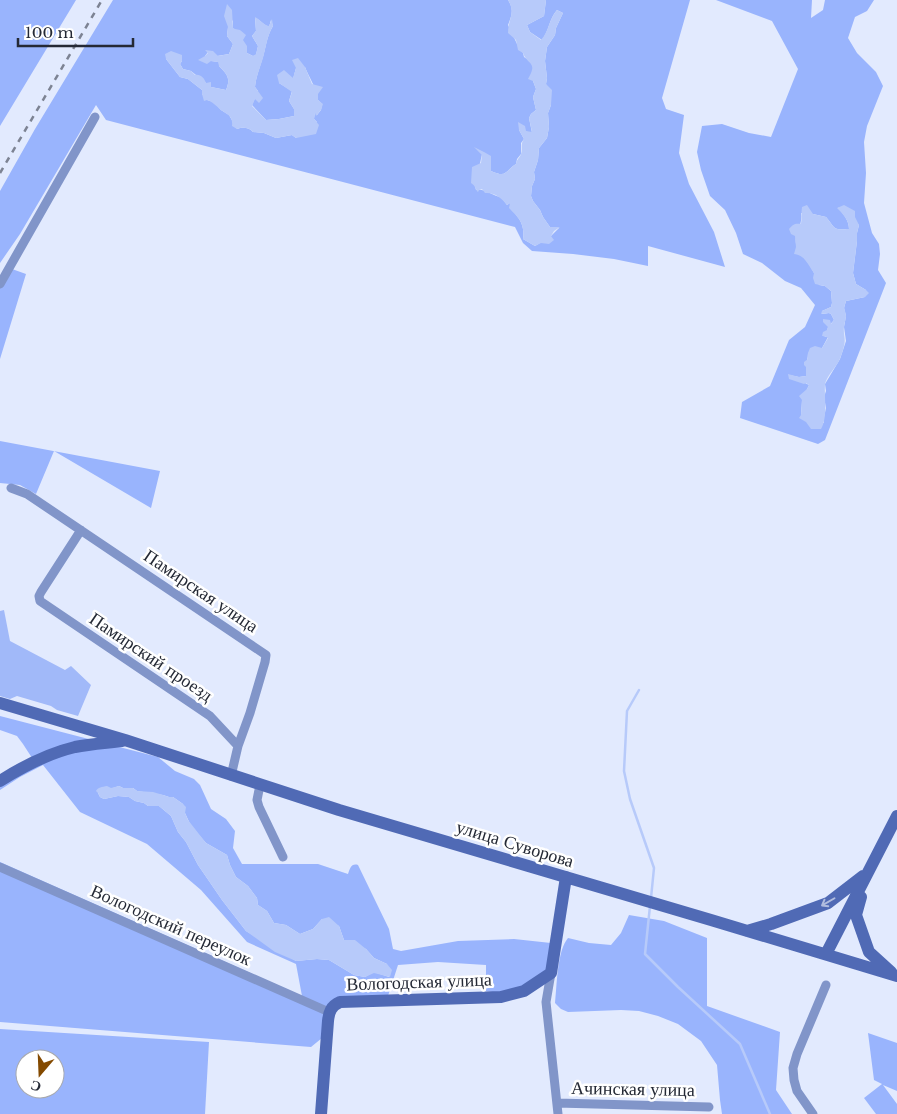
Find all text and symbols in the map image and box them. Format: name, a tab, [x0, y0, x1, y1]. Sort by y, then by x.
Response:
scale bar	[18, 15, 132, 47]
text: 100 m	[25, 23, 74, 42]
street label: Памирская улица	[140, 545, 262, 637]
street label: Памирский проезд	[85, 608, 217, 706]
street label: улица Суворова	[454, 816, 576, 872]
street label: Вологодский переулок	[87, 880, 255, 970]
one-way arrow	[821, 897, 835, 907]
street label: Вологодская улица	[346, 968, 492, 996]
north arrow	[15, 1049, 65, 1099]
text: С	[28, 1076, 43, 1096]
street label: Ачинская улица	[571, 1077, 695, 1101]

